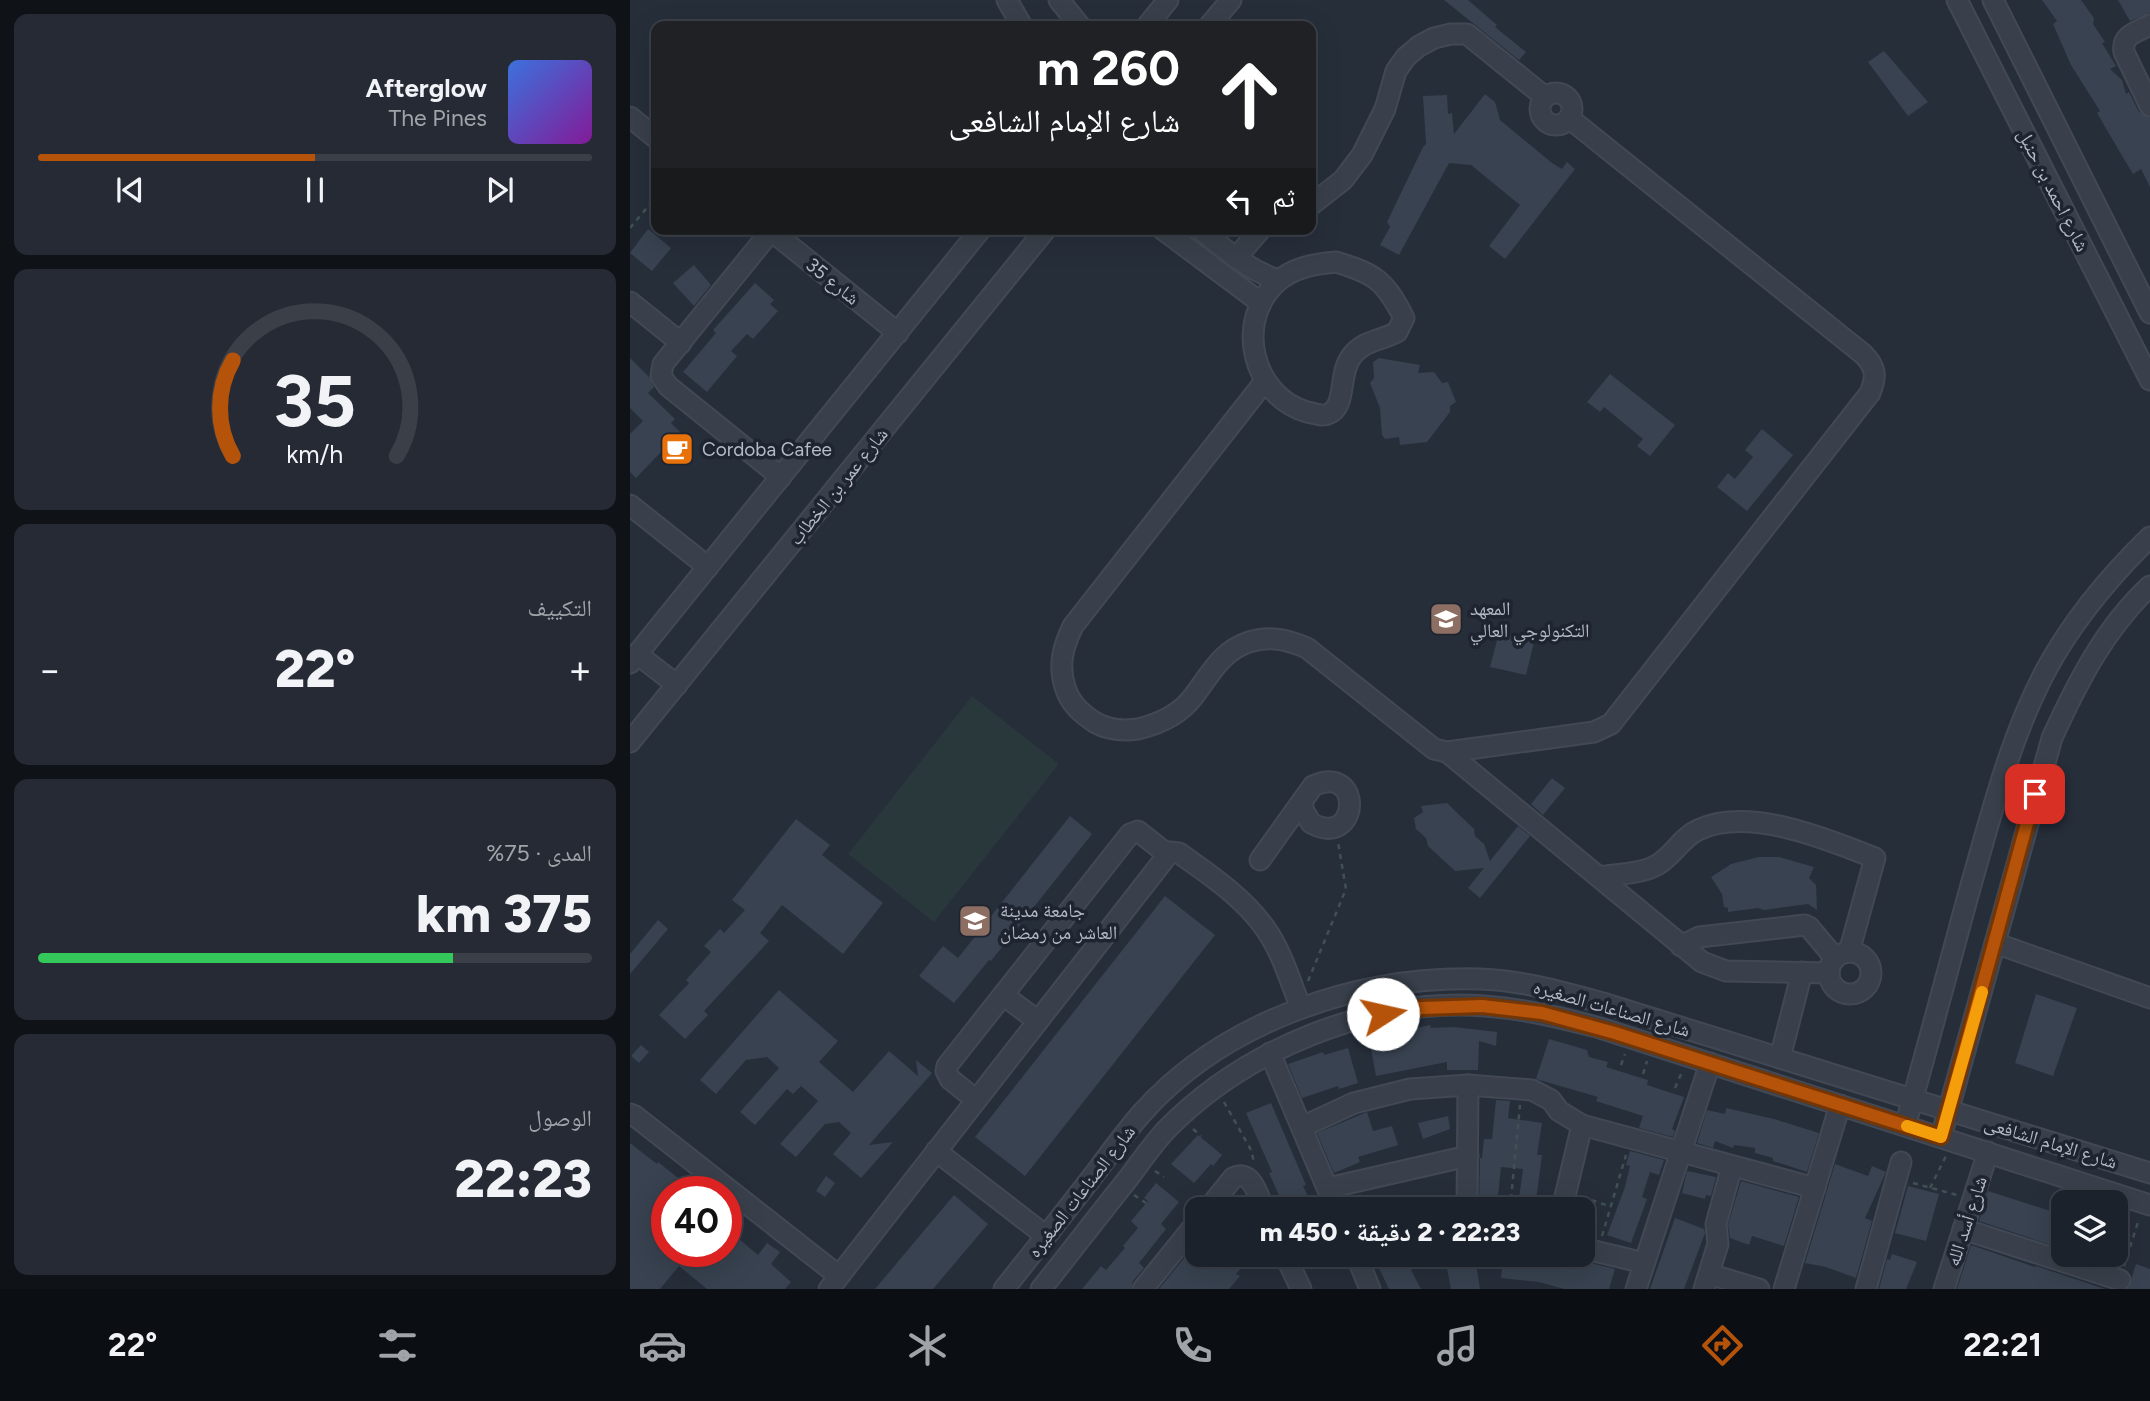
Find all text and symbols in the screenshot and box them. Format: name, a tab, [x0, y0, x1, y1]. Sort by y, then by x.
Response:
text: 260 m	[1037, 38, 1180, 97]
icon: ahead	[1204, 49, 1295, 140]
text: Afterglow	[365, 72, 487, 104]
text: شارع الإمام الشافعى	[948, 102, 1180, 140]
text: The Pines	[388, 104, 487, 132]
street label: شارع احمد بن حنبل	[2013, 125, 2094, 255]
icon: previous	[111, 171, 149, 209]
icon: pause	[296, 171, 334, 209]
icon: next	[481, 171, 519, 209]
icon: left	[1220, 182, 1258, 220]
text: ثم	[1272, 182, 1295, 214]
street label: شارع 35	[801, 253, 864, 310]
text: 35	[274, 357, 356, 444]
street label: شارع عمر بن الخطاب	[784, 423, 893, 550]
cafe icon: Cordoba Cafee	[658, 430, 696, 468]
text: km/h	[286, 438, 344, 468]
place label: Cordoba Cafee	[702, 438, 832, 461]
text: التكييف	[527, 594, 592, 622]
place label: المعهد التكنولوجي العالي	[1470, 597, 1590, 646]
school or university icon: المعهد التكنولوجي العالي	[1427, 600, 1465, 638]
text: 22°	[274, 638, 356, 700]
text: −	[38, 647, 62, 693]
text: +	[568, 647, 592, 693]
pin	[2005, 764, 2065, 824]
icon: arrive	[2016, 775, 2054, 813]
text: المدى · 75%	[486, 839, 592, 867]
text: 375 km	[416, 883, 592, 945]
place label: جامعة مدينة العاشر من رمضان	[1000, 899, 1117, 944]
school or university icon: جامعة مدينة العاشر من رمضان	[956, 902, 994, 940]
street label: شارع الصناعات الصغيره	[1531, 975, 1693, 1042]
position arrow	[1346, 977, 1420, 1051]
text: الوصول	[528, 1104, 592, 1132]
street label: شارع الإمام الشافعى	[1981, 1111, 2120, 1175]
street label: شارع الصناعات الصغيره	[1023, 1121, 1140, 1262]
text: 22:23	[454, 1148, 592, 1210]
street label: شارع أسد الله	[1941, 1173, 1992, 1269]
speed limit sign: 40	[651, 1176, 742, 1267]
map controls	[2051, 1190, 2128, 1267]
button: layers	[2051, 1190, 2128, 1267]
text: 22:23 · 2 دقيقة · 450 m	[1260, 1216, 1520, 1248]
icon: filters	[373, 1321, 422, 1370]
icon: car	[638, 1321, 687, 1370]
icon: climate	[903, 1321, 952, 1370]
icon: phone	[1168, 1321, 1217, 1370]
icon: music	[1433, 1321, 1482, 1370]
icon: directions	[1698, 1321, 1747, 1370]
text: 22°	[108, 1326, 157, 1364]
text: 22:21	[1963, 1326, 2042, 1364]

